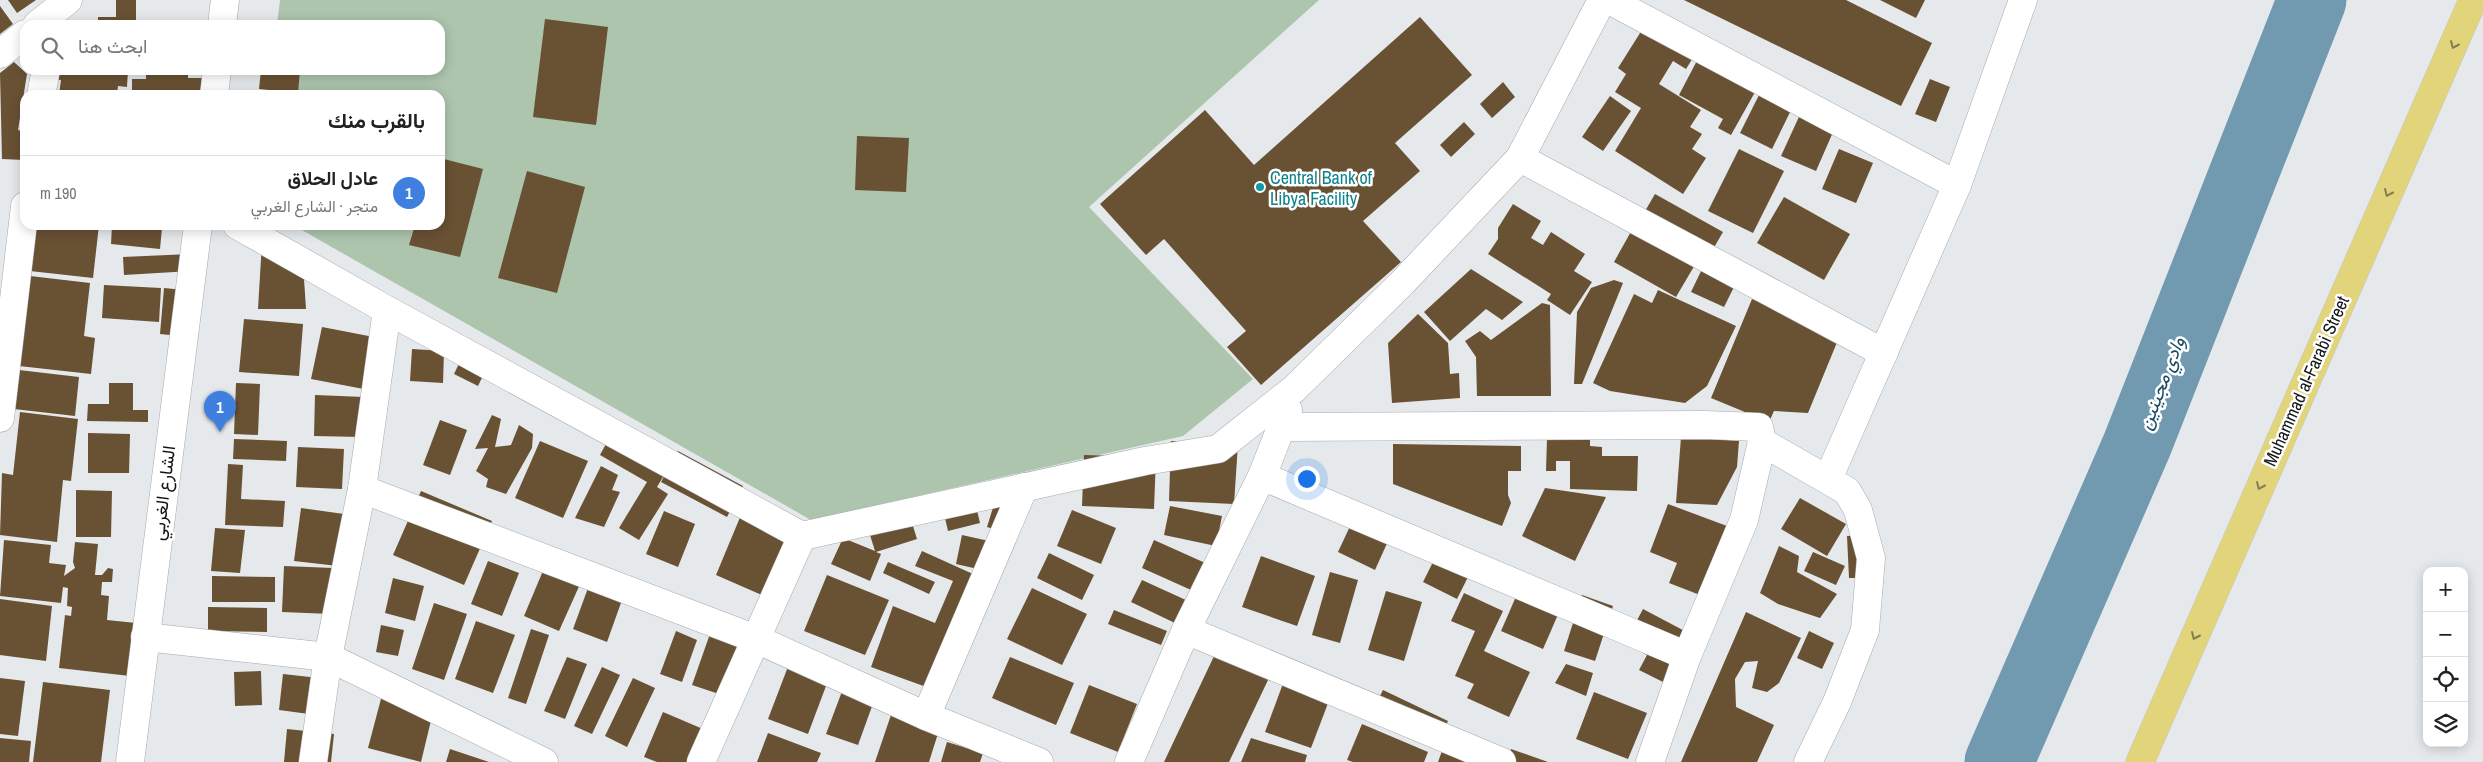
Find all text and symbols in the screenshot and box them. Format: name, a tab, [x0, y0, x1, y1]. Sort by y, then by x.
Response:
search box	[20, 20, 445, 75]
text: ابحث هنا	[78, 33, 148, 59]
icon: search	[38, 34, 66, 62]
one-way arrow	[2449, 40, 2460, 49]
text: بالقرب منك	[328, 106, 425, 135]
text: عادل الحلاق	[288, 165, 378, 191]
place label: Central Bank of Libya Facility	[1270, 165, 1373, 211]
marker: Central Bank of Libya Facility	[1254, 181, 1266, 193]
text: 190 m	[40, 182, 76, 204]
text: 1	[405, 182, 413, 204]
one-way arrow	[2384, 188, 2395, 197]
text: متجر · الشارع الغربي	[251, 195, 378, 217]
street label: Muhammad al-Farabi Street	[2257, 292, 2355, 470]
water label: وادي مجينين	[2131, 332, 2194, 434]
pin: 1	[204, 391, 236, 432]
street label: الشارع الغربي	[145, 444, 184, 542]
your location	[1294, 466, 1320, 492]
one-way arrow	[2255, 482, 2265, 490]
map controls	[2423, 567, 2468, 747]
button: +	[2423, 567, 2468, 612]
button: −	[2423, 612, 2468, 657]
one-way arrow	[2190, 631, 2200, 639]
button: locate	[2423, 657, 2468, 702]
button: layers	[2423, 702, 2468, 747]

